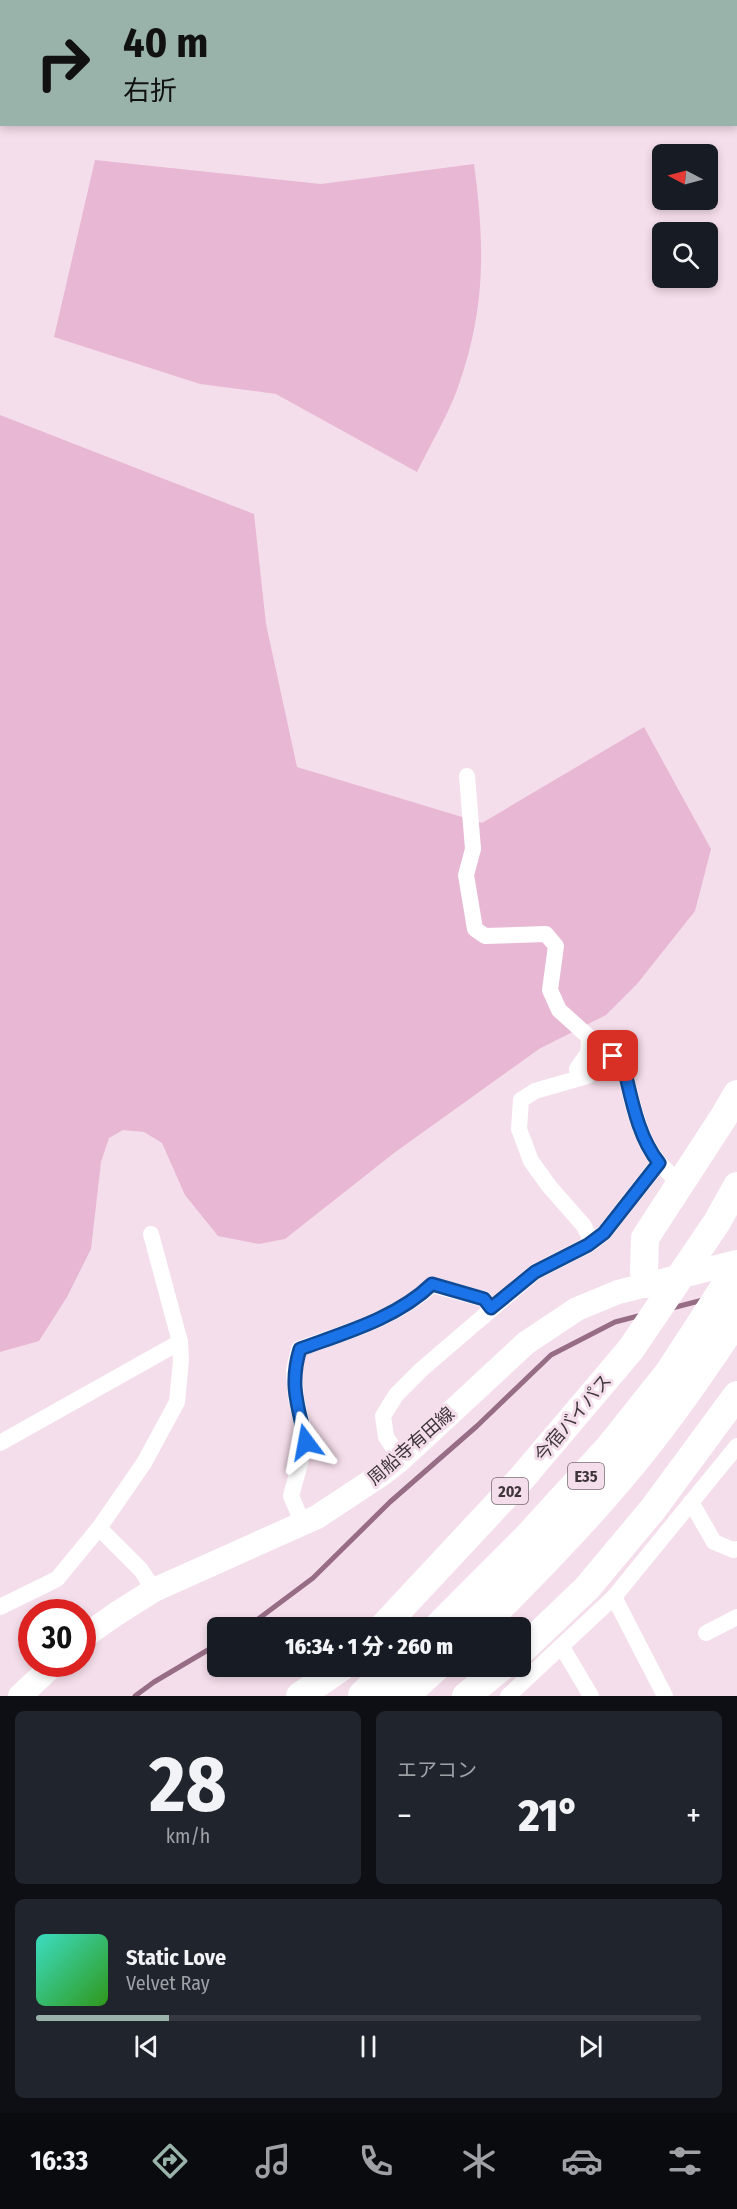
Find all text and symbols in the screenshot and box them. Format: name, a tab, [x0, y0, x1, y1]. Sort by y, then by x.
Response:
text: 40 m	[123, 18, 208, 68]
icon: right	[24, 24, 102, 102]
text: 右折	[123, 75, 177, 107]
north arrow	[652, 144, 718, 210]
map controls	[652, 144, 718, 288]
button: search	[652, 222, 718, 288]
pin	[587, 1030, 638, 1081]
icon: arrive	[596, 1039, 629, 1072]
street label: 今宿バイパス	[530, 1370, 616, 1466]
street label: 周船寺有田線	[363, 1402, 459, 1490]
position arrow	[274, 1410, 338, 1474]
road number: E35	[568, 1463, 604, 1489]
road number: 202	[492, 1478, 528, 1504]
speed limit sign: 30	[18, 1599, 96, 1677]
text: 16:34 · 1 分 · 260 m	[285, 1633, 453, 1660]
text: 28	[149, 1738, 227, 1832]
text: エアコン	[397, 1758, 477, 1782]
text: 21°	[518, 1789, 579, 1843]
text: −	[397, 1796, 412, 1836]
text: +	[686, 1796, 701, 1836]
text: km/h	[166, 1824, 210, 1848]
text: Static Love	[126, 1944, 226, 1971]
text: Velvet Ray	[126, 1971, 210, 1995]
icon: previous	[130, 2030, 163, 2063]
icon: pause	[352, 2030, 385, 2063]
icon: next	[574, 2030, 607, 2063]
icon: directions	[149, 2140, 191, 2182]
icon: music	[252, 2140, 294, 2182]
icon: phone	[355, 2140, 397, 2182]
icon: climate	[458, 2140, 500, 2182]
icon: car	[561, 2140, 603, 2182]
icon: filters	[664, 2140, 706, 2182]
text: 16:33	[31, 2145, 88, 2177]

